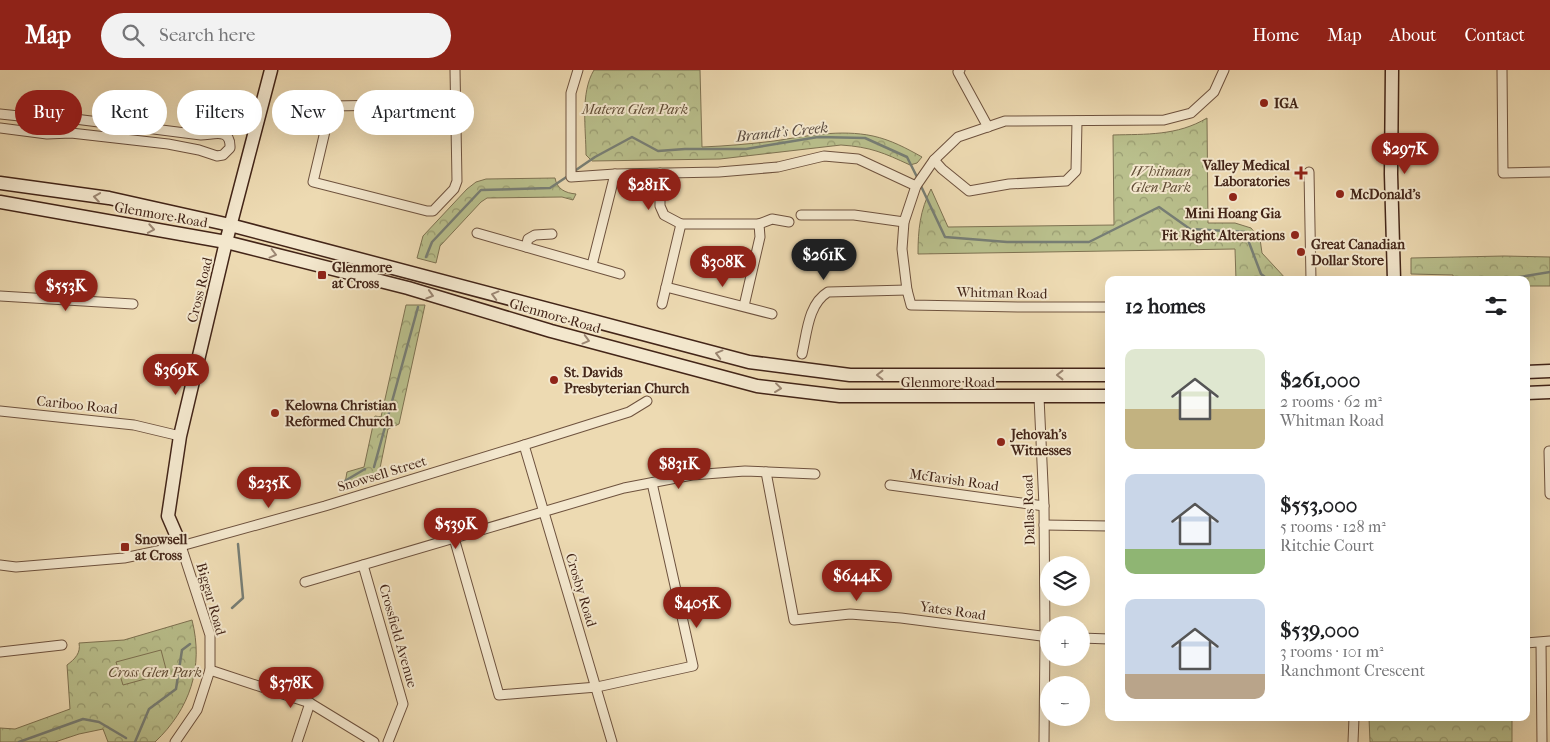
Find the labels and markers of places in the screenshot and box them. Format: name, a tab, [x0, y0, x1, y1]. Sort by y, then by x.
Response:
place label: IGA	[1274, 95, 1299, 112]
marker: IGA	[1258, 97, 1270, 109]
pin: $297K	[1370, 132, 1440, 175]
place label: Valley Medical Laboratories	[1202, 157, 1291, 190]
marker: Valley Medical Laboratories	[1294, 166, 1308, 180]
pin: $281K	[614, 168, 684, 211]
place label: McDonald's	[1349, 186, 1421, 203]
marker: McDonald's	[1334, 188, 1346, 200]
marker: Mini Hoang Gia	[1227, 191, 1239, 203]
place label: Mini Hoang Gia	[1184, 205, 1281, 222]
place label: Fit Right Alterations	[1160, 227, 1286, 244]
marker: Fit Right Alterations	[1289, 229, 1301, 241]
place label: Great Canadian Dollar Store	[1311, 236, 1406, 269]
pin: $261K	[789, 238, 859, 281]
pin: $308K	[688, 246, 758, 288]
marker: Great Canadian Dollar Store	[1295, 246, 1307, 258]
place label: Glenmore at Cross	[332, 259, 392, 292]
marker: Glenmore at Cross	[316, 269, 328, 281]
pin: $553K	[31, 270, 101, 312]
pin: $369K	[141, 354, 211, 396]
place label: St. Davids Presbyterian Church	[564, 364, 690, 397]
marker: St. Davids Presbyterian Church	[548, 374, 560, 386]
place label: Kelowna Christian Reformed Church	[285, 397, 398, 430]
marker: Kelowna Christian Reformed Church	[269, 407, 281, 419]
place label: Jehovah's Witnesses	[1009, 426, 1072, 459]
marker: Jehovah's Witnesses	[995, 436, 1007, 448]
pin: $831K	[644, 448, 714, 490]
pin: $235K	[234, 466, 304, 509]
pin: $539K	[421, 508, 491, 550]
place label: Snowsell at Cross	[135, 531, 187, 564]
marker: Snowsell at Cross	[119, 541, 131, 553]
pin: $644K	[822, 560, 892, 602]
pin: $405K	[662, 586, 732, 629]
pin: $378K	[256, 666, 326, 709]

